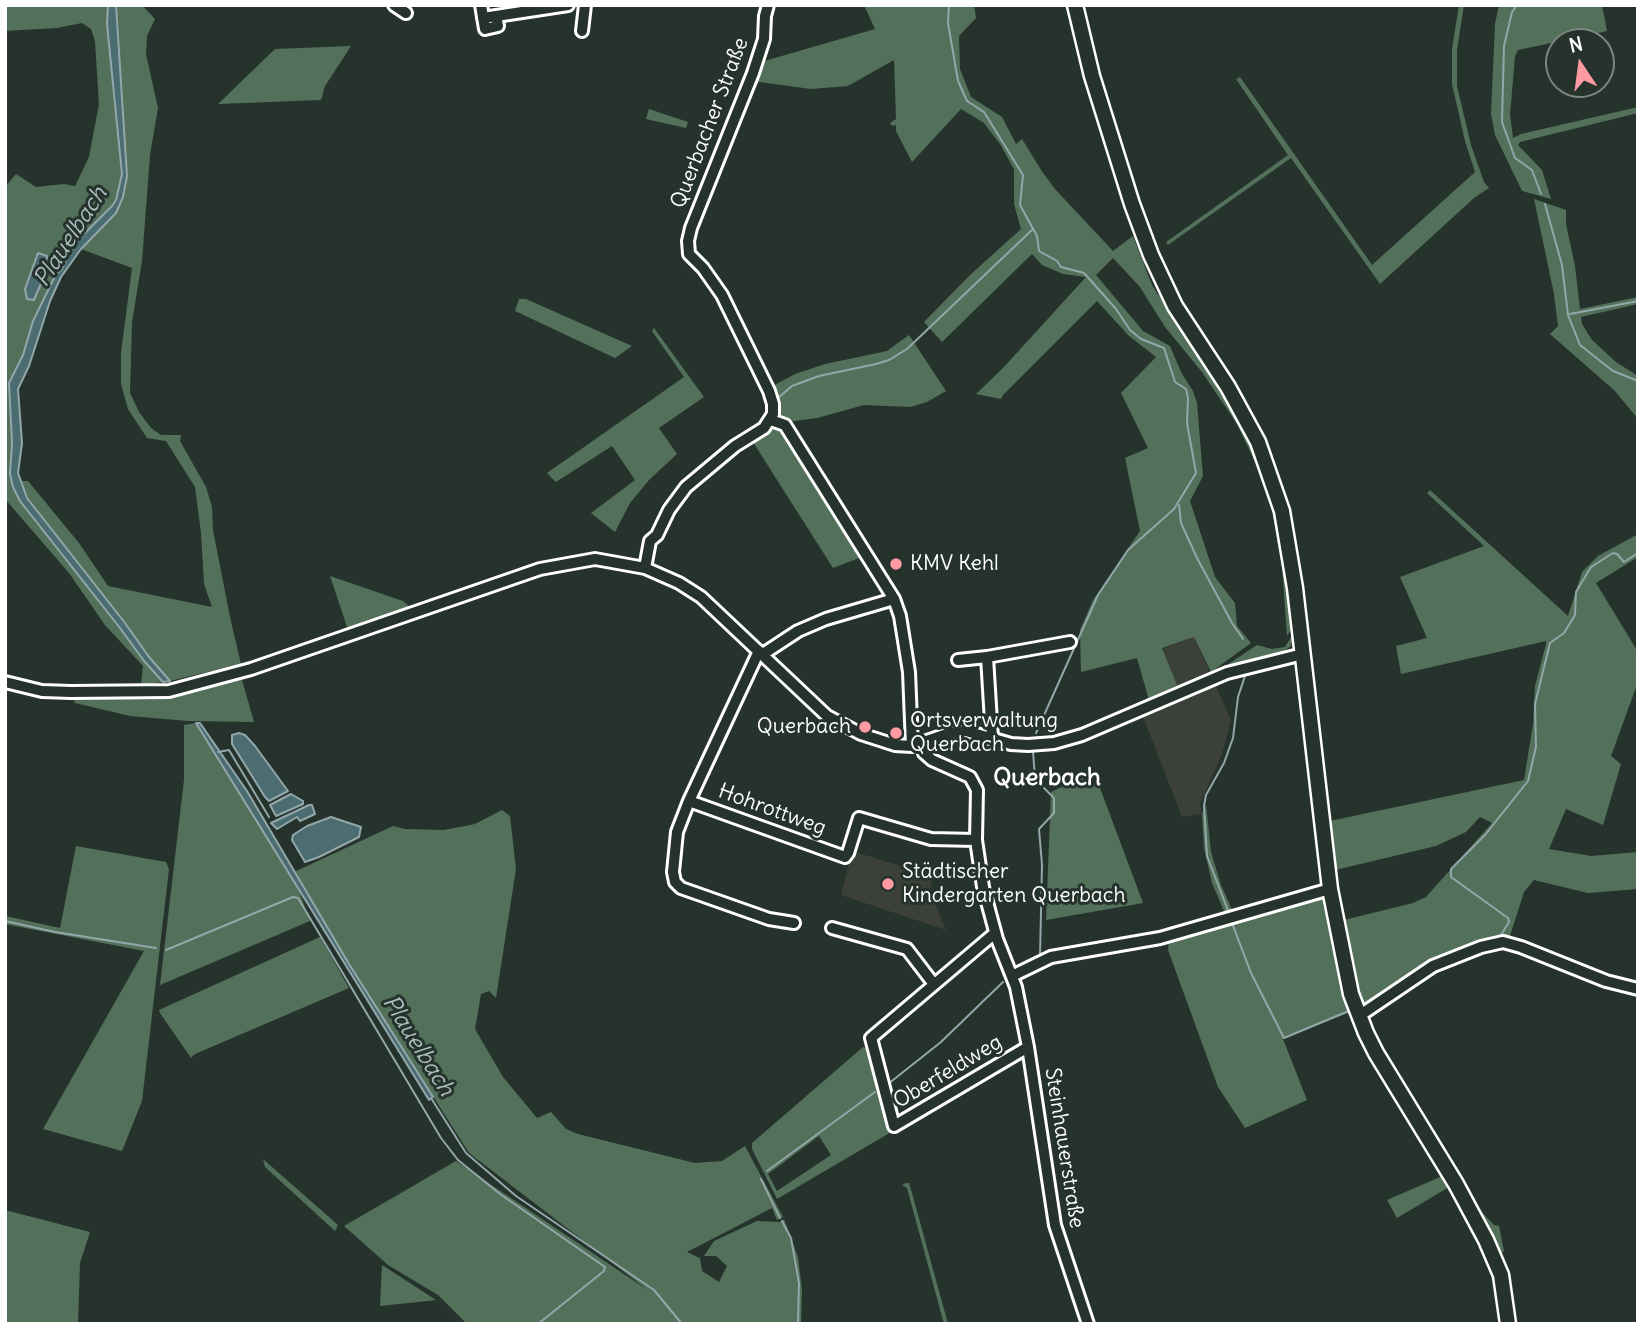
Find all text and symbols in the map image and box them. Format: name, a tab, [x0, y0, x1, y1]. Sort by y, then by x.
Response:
north arrow	[1545, 28, 1615, 98]
text: N	[1567, 31, 1585, 58]
street label: Querbacher Straße	[666, 34, 754, 212]
water label: Plauelbach	[29, 182, 113, 292]
place label: KMV Kehl	[910, 551, 999, 577]
marker: KMV Kehl	[888, 556, 904, 572]
place label: Ortsverwaltung Querbach	[910, 708, 1058, 758]
place label: Querbach	[757, 714, 851, 740]
marker: Querbach	[857, 719, 873, 735]
marker: Ortsverwaltung Querbach	[888, 725, 904, 741]
district label: Querbach	[993, 764, 1101, 792]
street label: Hohrottweg	[715, 779, 829, 841]
place label: Städtischer Kindergarten Querbach	[902, 859, 1126, 909]
marker: Städtischer Kindergarten Querbach	[880, 876, 896, 892]
water label: Plauelbach	[376, 991, 460, 1101]
street label: Oberfeldweg	[889, 1030, 1007, 1114]
street label: Steinhauerstraße	[1039, 1066, 1089, 1230]

